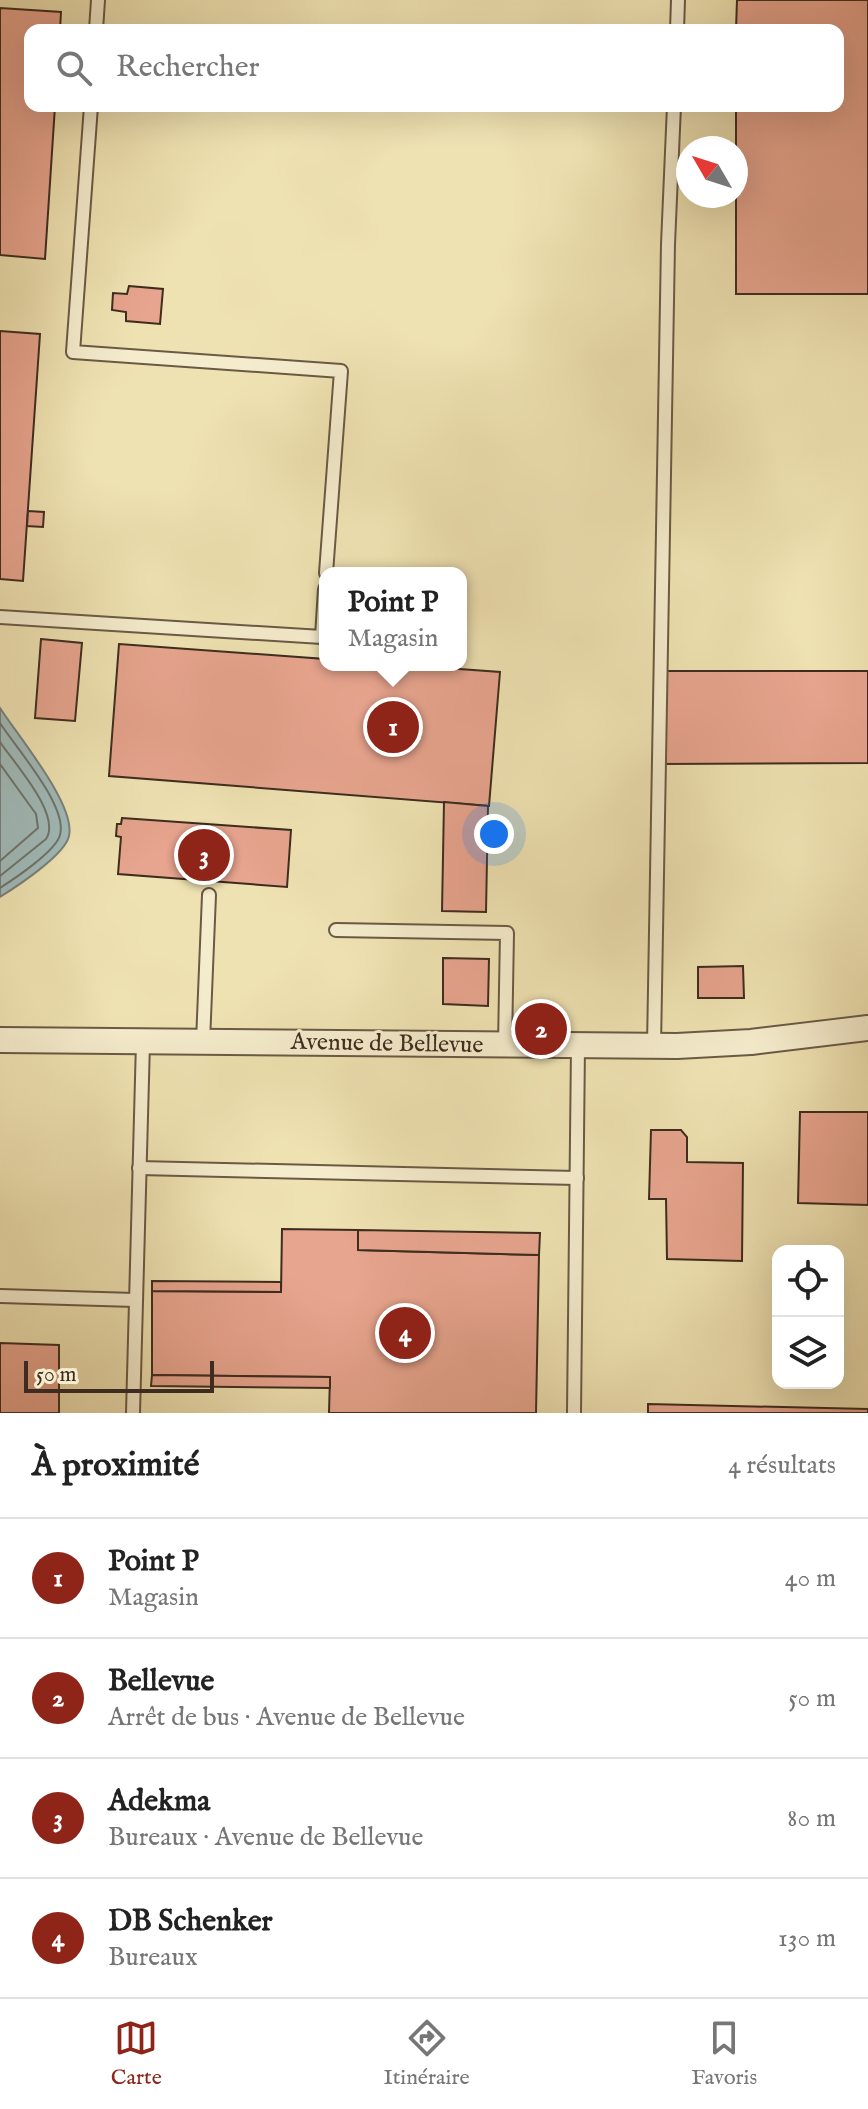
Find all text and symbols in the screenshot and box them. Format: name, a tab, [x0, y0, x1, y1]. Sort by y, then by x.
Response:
search box	[24, 24, 844, 112]
icon: search	[52, 46, 96, 90]
text: Rechercher	[116, 49, 260, 87]
north arrow	[676, 136, 748, 208]
popup	[319, 567, 467, 671]
text: Point P	[348, 584, 438, 622]
text: Magasin	[348, 622, 438, 655]
pin: 1	[367, 697, 419, 757]
your location	[474, 814, 514, 854]
pin: 3	[178, 825, 230, 885]
pin: 2	[515, 999, 567, 1059]
street label: Avenue de Bellevue	[289, 1027, 484, 1061]
map controls	[772, 1245, 844, 1389]
button: locate	[772, 1245, 844, 1317]
pin: 4	[379, 1303, 431, 1363]
button: layers	[772, 1317, 844, 1389]
scale bar	[24, 1357, 214, 1393]
text: 50 m	[36, 1361, 77, 1389]
text: À proximité	[32, 1444, 199, 1487]
text: 4 résultats	[728, 1449, 836, 1482]
text: Point P	[108, 1543, 199, 1581]
text: 1	[53, 1562, 63, 1595]
text: 40 m	[785, 1562, 836, 1595]
text: Magasin	[108, 1581, 199, 1614]
text: Bellevue	[108, 1663, 214, 1701]
text: 2	[52, 1682, 64, 1715]
text: 50 m	[788, 1682, 836, 1715]
text: Arrêt de bus · Avenue de Bellevue	[108, 1701, 465, 1734]
text: Adekma	[108, 1783, 210, 1821]
text: 3	[53, 1802, 63, 1835]
text: 80 m	[787, 1802, 836, 1835]
text: Bureaux · Avenue de Bellevue	[108, 1821, 423, 1854]
text: DB Schenker	[108, 1903, 273, 1941]
text: 4	[52, 1922, 64, 1955]
text: 130 m	[778, 1922, 836, 1955]
text: Bureaux	[108, 1941, 198, 1974]
tab: Carte	[111, 2016, 162, 2092]
tab: Itinéraire	[383, 2016, 470, 2092]
tab: Favoris	[691, 2016, 757, 2092]

